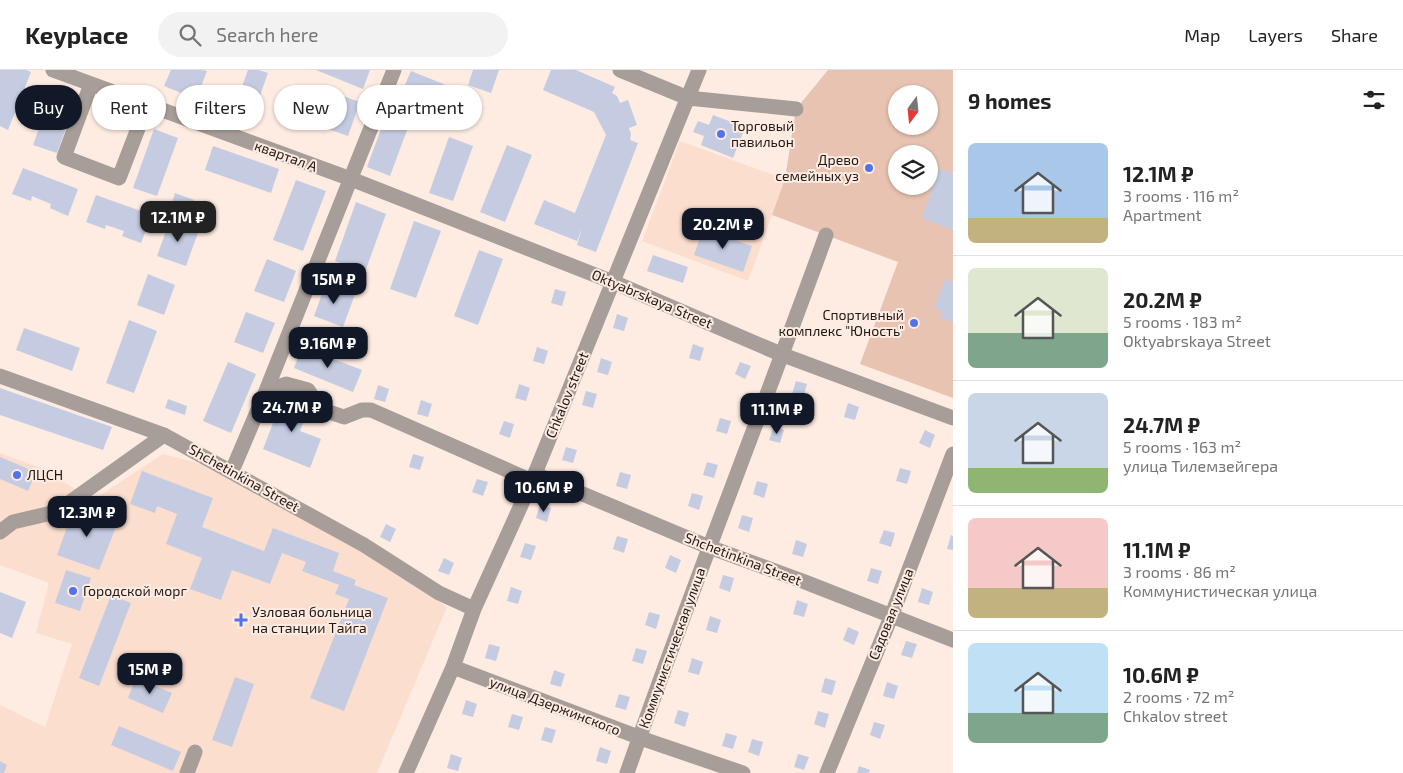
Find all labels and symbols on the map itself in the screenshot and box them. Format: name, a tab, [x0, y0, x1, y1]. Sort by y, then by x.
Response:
north arrow	[888, 85, 938, 135]
place label: Торговый павильон	[731, 117, 794, 150]
marker: Торговый павильон	[715, 128, 727, 140]
street label: квартал А	[253, 136, 320, 175]
place label: Древо семейных уз	[775, 151, 859, 184]
marker: Древо семейных уз	[863, 162, 875, 174]
pin: 12.1M ₽	[132, 200, 224, 243]
pin: 20.2M ₽	[677, 208, 769, 250]
pin: 15M ₽	[299, 262, 369, 305]
street label: Oktyabrskaya Street	[589, 265, 715, 332]
place label: Спортивный комплекс "Юность"	[778, 306, 904, 339]
marker: Спортивный комплекс "Юность"	[908, 317, 920, 329]
pin: 9.16M ₽	[282, 326, 374, 369]
street label: Chkalov street	[542, 349, 592, 440]
pin: 24.7M ₽	[246, 390, 338, 433]
pin: 11.1M ₽	[731, 392, 823, 435]
street label: Shchetinkina Street	[186, 440, 303, 515]
place label: ЛЦСН	[27, 466, 63, 483]
marker: ЛЦСН	[11, 469, 23, 481]
pin: 10.6M ₽	[498, 470, 590, 513]
pin: 12.3M ₽	[41, 496, 133, 538]
street label: Shchetinkina Street	[682, 528, 804, 589]
street label: Коммунистическая улица	[634, 565, 709, 731]
street label: Садовая улица	[864, 566, 917, 662]
place label: Городской морг	[83, 582, 187, 599]
marker: Городской морг	[67, 585, 79, 597]
place label: Узловая больница на станции Тайга	[252, 603, 372, 636]
marker: Узловая больница на станции Тайга	[234, 613, 248, 627]
pin: 15M ₽	[115, 652, 185, 695]
street label: улица Дзержинского	[487, 673, 623, 738]

